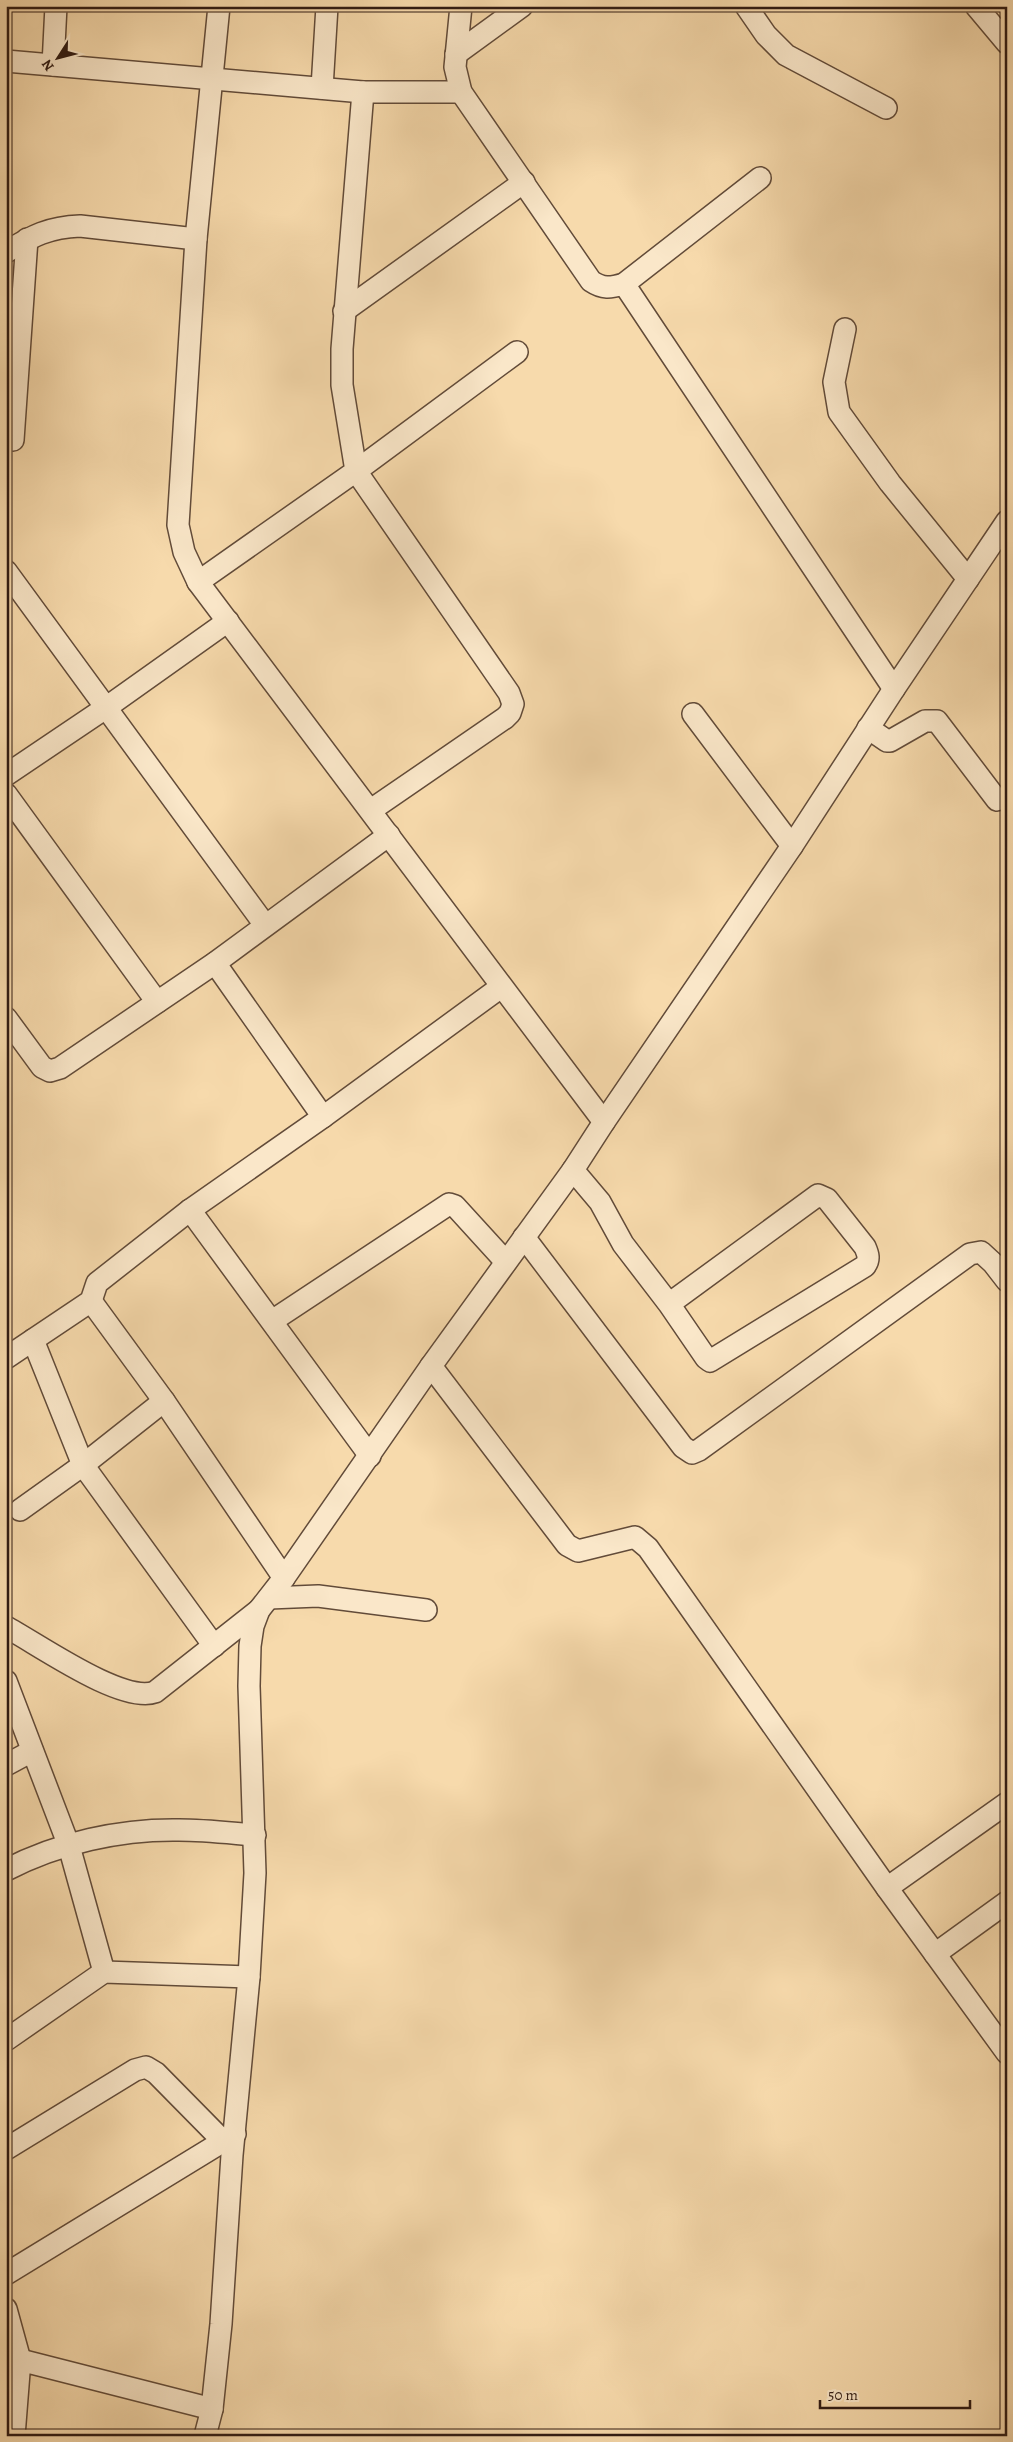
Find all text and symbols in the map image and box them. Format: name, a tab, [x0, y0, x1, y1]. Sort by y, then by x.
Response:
north arrow	[32, 32, 82, 82]
text: N	[37, 56, 59, 75]
scale bar	[820, 2377, 970, 2409]
text: 50 m	[828, 2385, 858, 2405]

